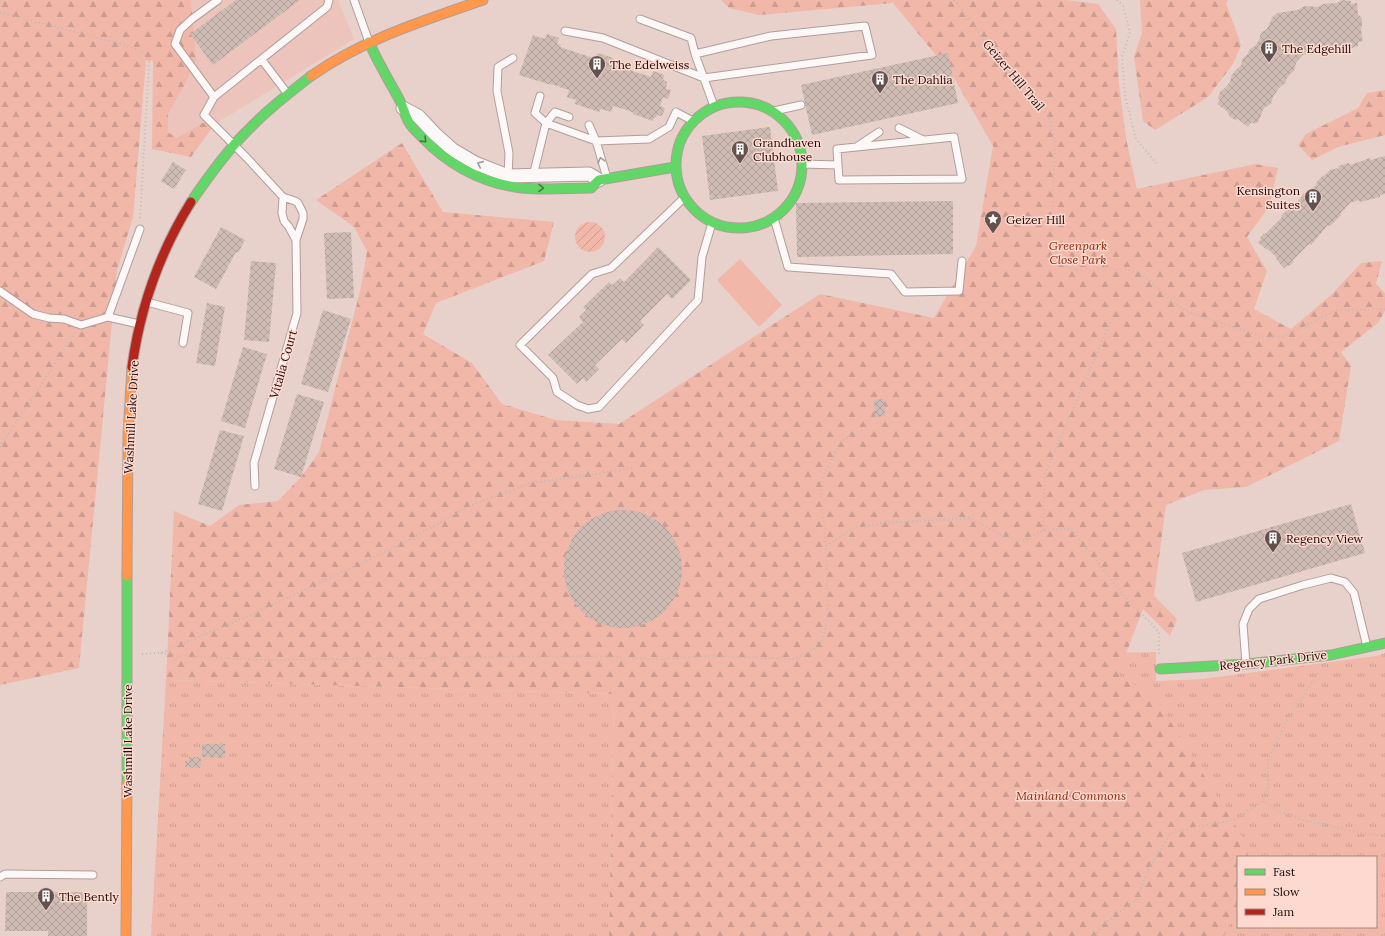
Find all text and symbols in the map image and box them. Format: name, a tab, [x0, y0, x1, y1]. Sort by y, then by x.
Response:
street label: Geizer Hill Trail	[980, 37, 1048, 113]
building icon: The Edgehill	[1259, 38, 1279, 63]
place label: The Edgehill	[1282, 41, 1351, 56]
building icon: The Edelweiss	[587, 54, 607, 79]
place label: The Edelweiss	[610, 57, 690, 72]
building icon: The Dahlia	[870, 69, 890, 94]
place label: The Dahlia	[893, 72, 953, 87]
one-way arrow	[419, 135, 427, 142]
place label: Grandhaven Clubhouse	[753, 135, 821, 164]
building icon: Grandhaven Clubhouse	[730, 139, 750, 164]
one-way arrow	[597, 157, 606, 164]
one-way arrow	[477, 161, 484, 169]
place label: Kensington Suites	[1236, 183, 1300, 212]
one-way arrow	[538, 184, 544, 192]
building icon: Kensington Suites	[1303, 187, 1323, 212]
place icon: Geizer Hill	[983, 209, 1003, 234]
place label: Geizer Hill	[1006, 212, 1065, 227]
park label: Greenpark Close Park	[1049, 238, 1107, 267]
street label: Vitalia Court	[266, 328, 300, 401]
street label: Washmill Lake Drive	[121, 359, 141, 474]
building icon: Regency View	[1263, 528, 1283, 553]
place label: Regency View	[1286, 531, 1364, 546]
street label: Regency Park Drive	[1218, 647, 1328, 673]
street label: Washmill Lake Drive	[120, 684, 135, 798]
park label: Mainland Commons	[1016, 788, 1126, 803]
legend	[1237, 856, 1377, 928]
text: Fast	[1273, 864, 1296, 879]
text: Slow	[1273, 884, 1300, 899]
building icon: The Bently	[36, 886, 56, 911]
place label: The Bently	[59, 889, 120, 904]
text: Jam	[1272, 904, 1294, 919]

